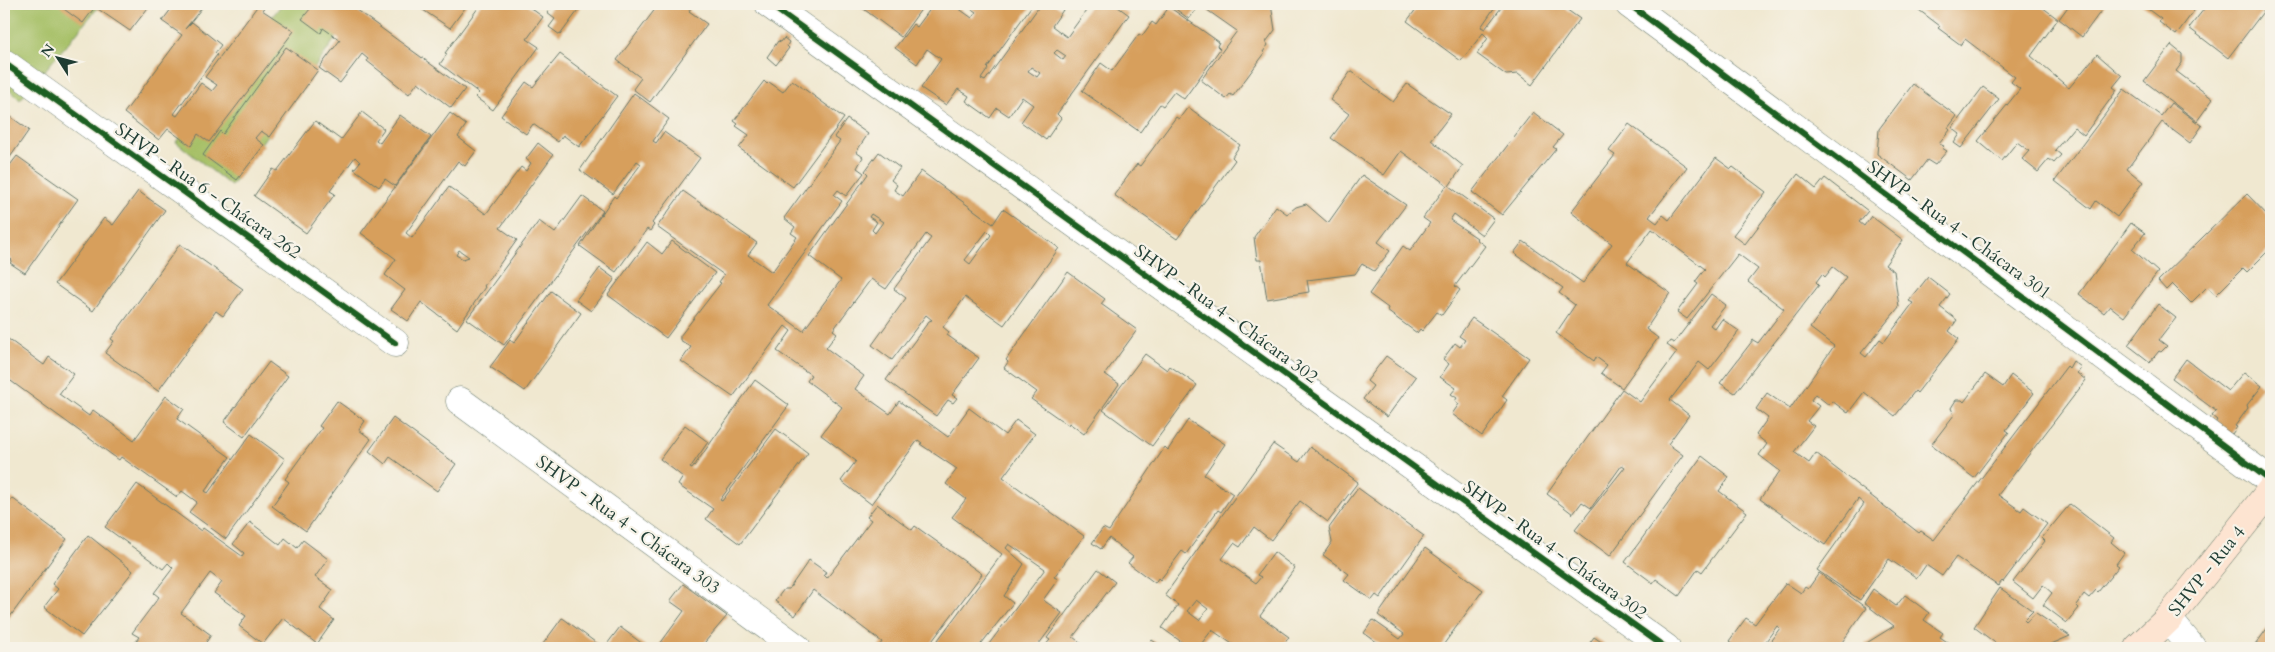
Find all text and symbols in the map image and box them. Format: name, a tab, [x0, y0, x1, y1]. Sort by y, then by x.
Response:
north arrow	[32, 32, 82, 82]
text: N	[37, 40, 59, 61]
street label: SHVP - Rua 6 - Chácara 262	[110, 117, 306, 265]
street label: SHVP - Rua 4 - Chácara 301	[1862, 155, 2056, 305]
street label: SHVP - Rua 4 - Chácara 302	[1129, 239, 1323, 389]
street label: SHVP - Rua 4 - Chácara 303	[531, 450, 725, 600]
street label: SHVP - Rua 4 - Chácara 302	[1458, 475, 1652, 625]
street label: SHVP - Rua 4	[2163, 520, 2251, 622]

